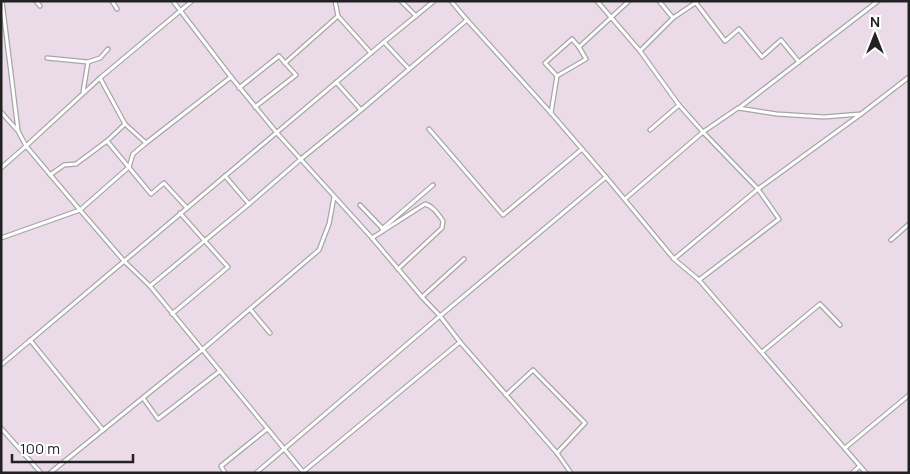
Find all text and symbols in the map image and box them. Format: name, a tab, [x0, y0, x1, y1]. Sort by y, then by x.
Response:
north arrow	[850, 10, 900, 60]
text: N	[870, 12, 880, 31]
scale bar	[12, 432, 134, 464]
text: 100 m	[20, 438, 60, 459]

